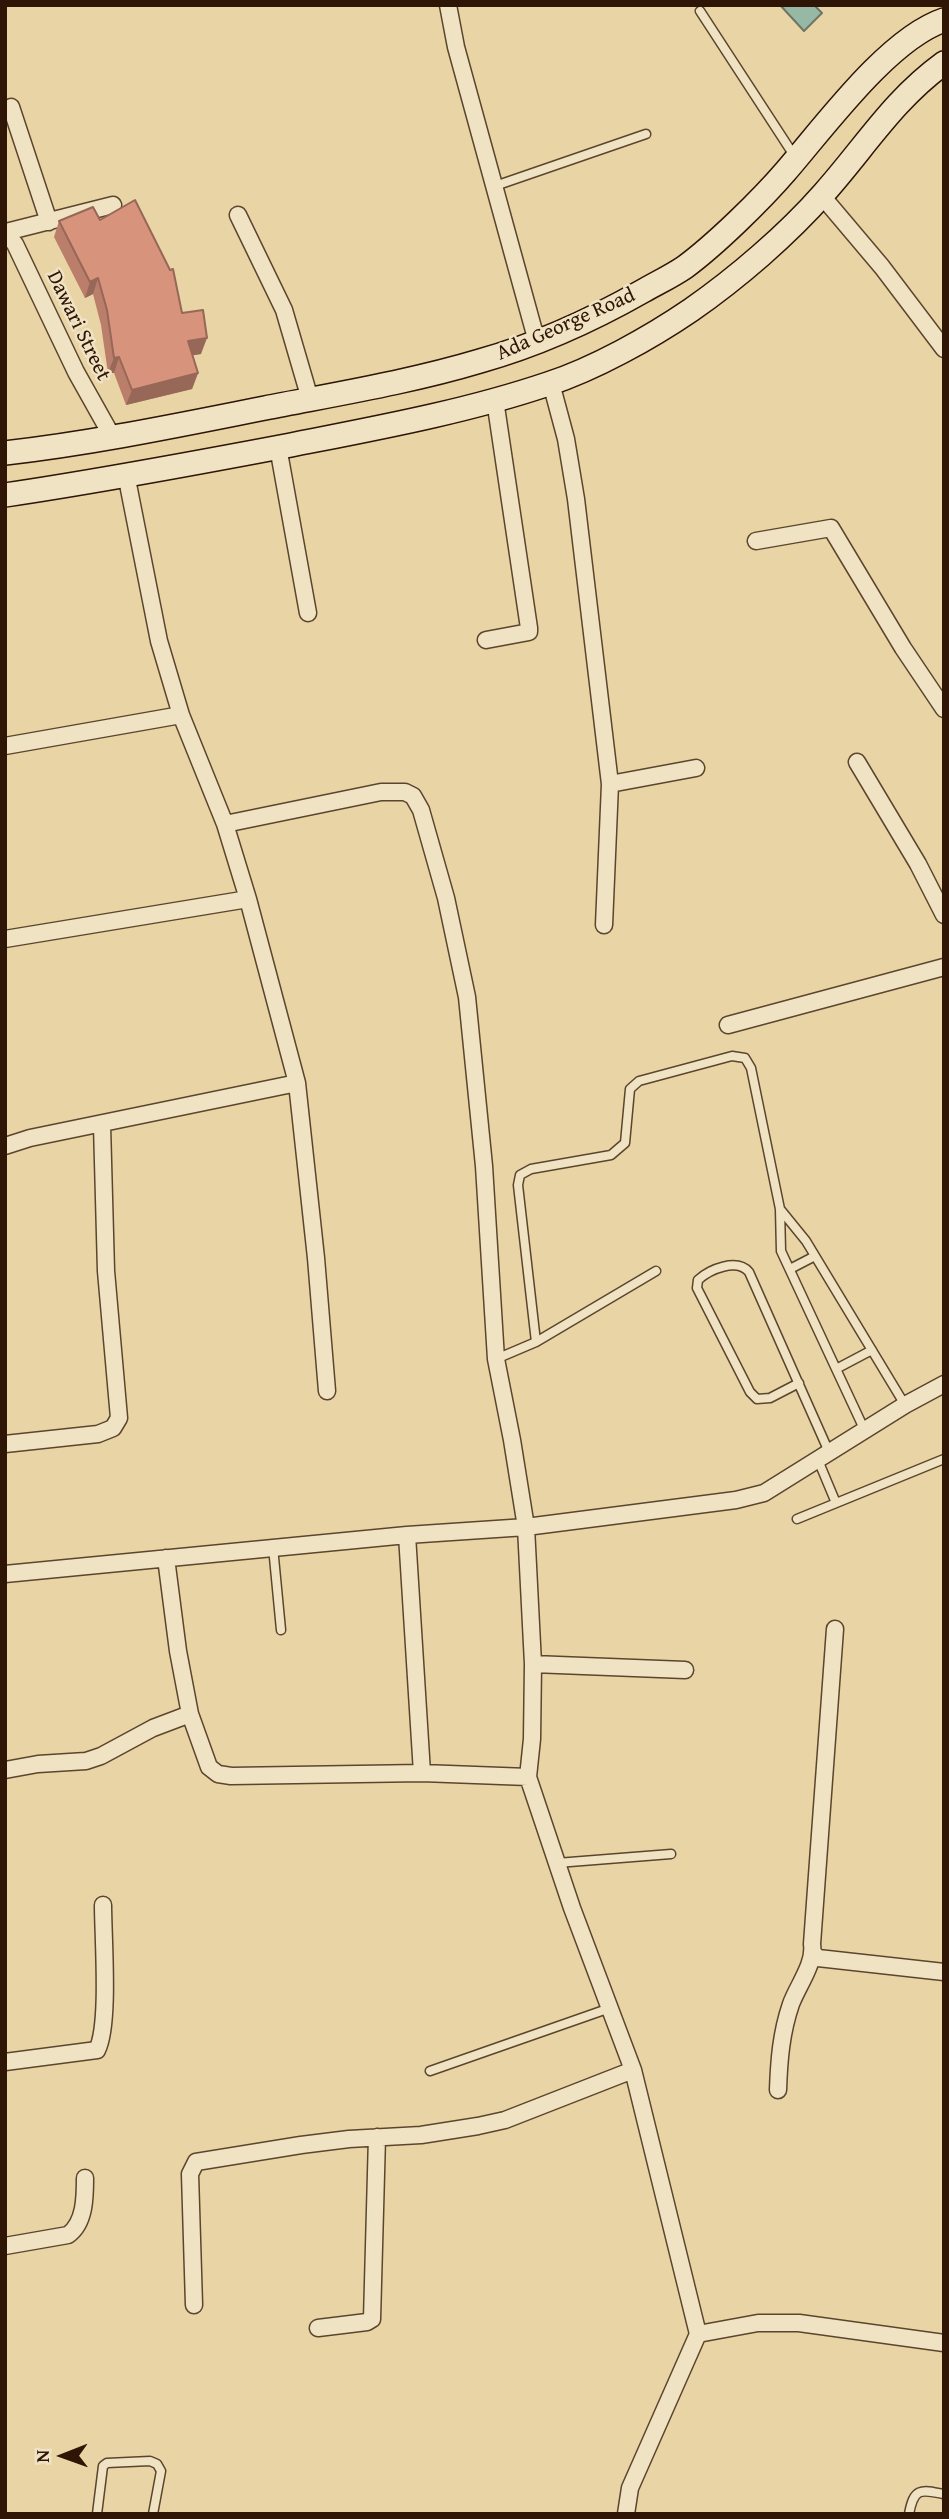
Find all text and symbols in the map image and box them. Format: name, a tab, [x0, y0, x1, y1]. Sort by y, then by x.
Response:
street label: Dawari Street	[41, 267, 115, 385]
street label: Ada George Road	[493, 283, 639, 367]
north arrow	[28, 2421, 98, 2491]
text: N	[28, 2450, 56, 2463]

